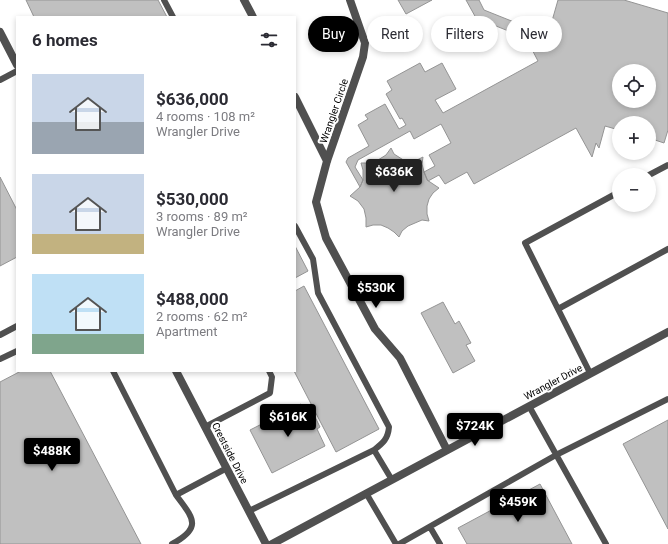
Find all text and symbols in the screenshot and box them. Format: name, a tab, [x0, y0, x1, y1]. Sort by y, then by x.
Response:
chip: Buy	[308, 16, 359, 52]
chip: Rent	[367, 16, 423, 52]
chip: Filters	[431, 16, 498, 52]
chip: New	[506, 16, 562, 52]
icon: filters	[258, 29, 280, 51]
text: 6 homes	[32, 30, 98, 50]
map controls	[612, 64, 656, 212]
button: locate	[612, 64, 656, 108]
street label: Wrangler Circle	[318, 77, 350, 145]
text: $636,000	[156, 89, 228, 109]
icon: home	[64, 90, 112, 138]
text: 4 rooms · 108 m²	[156, 109, 255, 124]
button: +	[612, 116, 656, 160]
text: Wrangler Drive	[156, 124, 240, 139]
pin: $636K	[366, 159, 422, 193]
text: $636K	[375, 164, 413, 179]
button: −	[612, 168, 656, 212]
text: $530,000	[156, 189, 228, 209]
icon: home	[64, 190, 112, 238]
text: 3 rooms · 89 m²	[156, 209, 248, 224]
text: Wrangler Drive	[156, 224, 240, 239]
pin: $530K	[348, 275, 404, 309]
text: $530K	[357, 280, 395, 295]
text: $488,000	[156, 289, 228, 309]
icon: home	[64, 290, 112, 338]
text: 2 rooms · 62 m²	[156, 309, 248, 324]
text: Apartment	[156, 324, 218, 339]
street label: Wrangler Drive	[522, 362, 584, 402]
pin: $616K	[260, 404, 316, 438]
text: $616K	[269, 409, 307, 424]
pin: $724K	[447, 413, 503, 447]
text: $724K	[456, 418, 494, 433]
street label: Crestside Drive	[210, 421, 250, 485]
pin: $488K	[24, 438, 80, 472]
text: $488K	[33, 443, 71, 458]
pin: $459K	[490, 489, 546, 523]
text: $459K	[499, 494, 537, 509]

